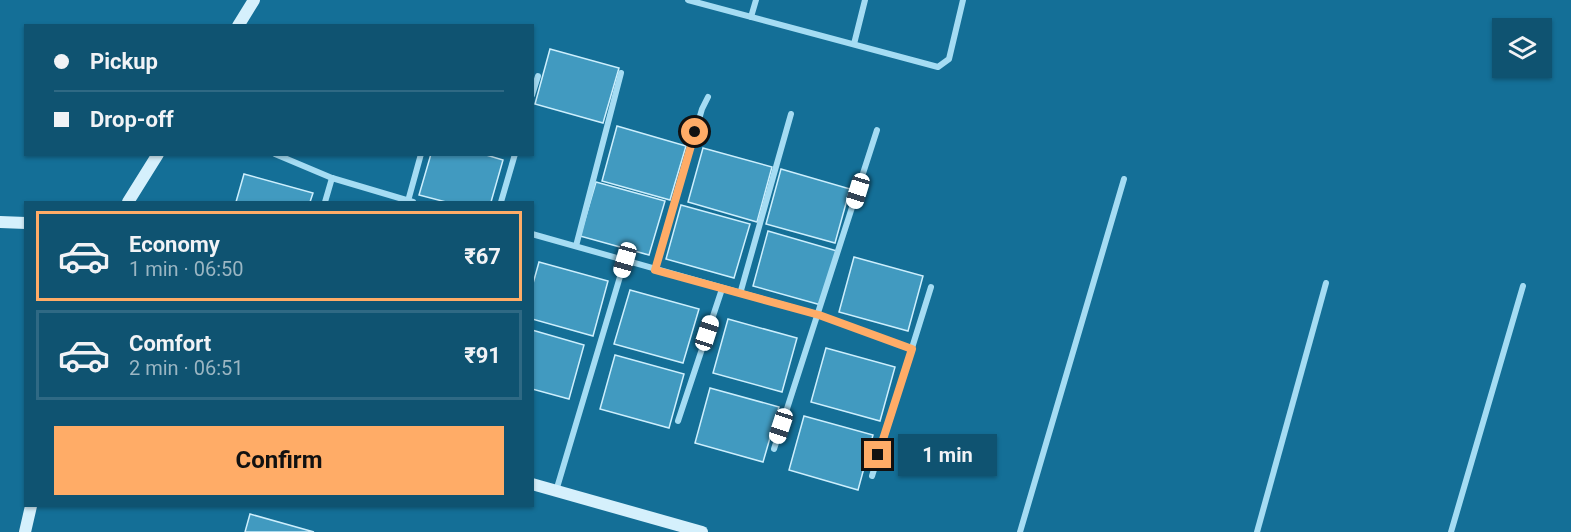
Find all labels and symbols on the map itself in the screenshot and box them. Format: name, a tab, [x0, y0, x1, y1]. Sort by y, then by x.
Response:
route start	[681, 118, 708, 145]
car	[844, 171, 872, 211]
car	[611, 240, 639, 280]
car	[693, 313, 721, 353]
car	[767, 406, 795, 446]
callout: 1 min	[899, 434, 998, 476]
route end	[864, 441, 891, 468]

